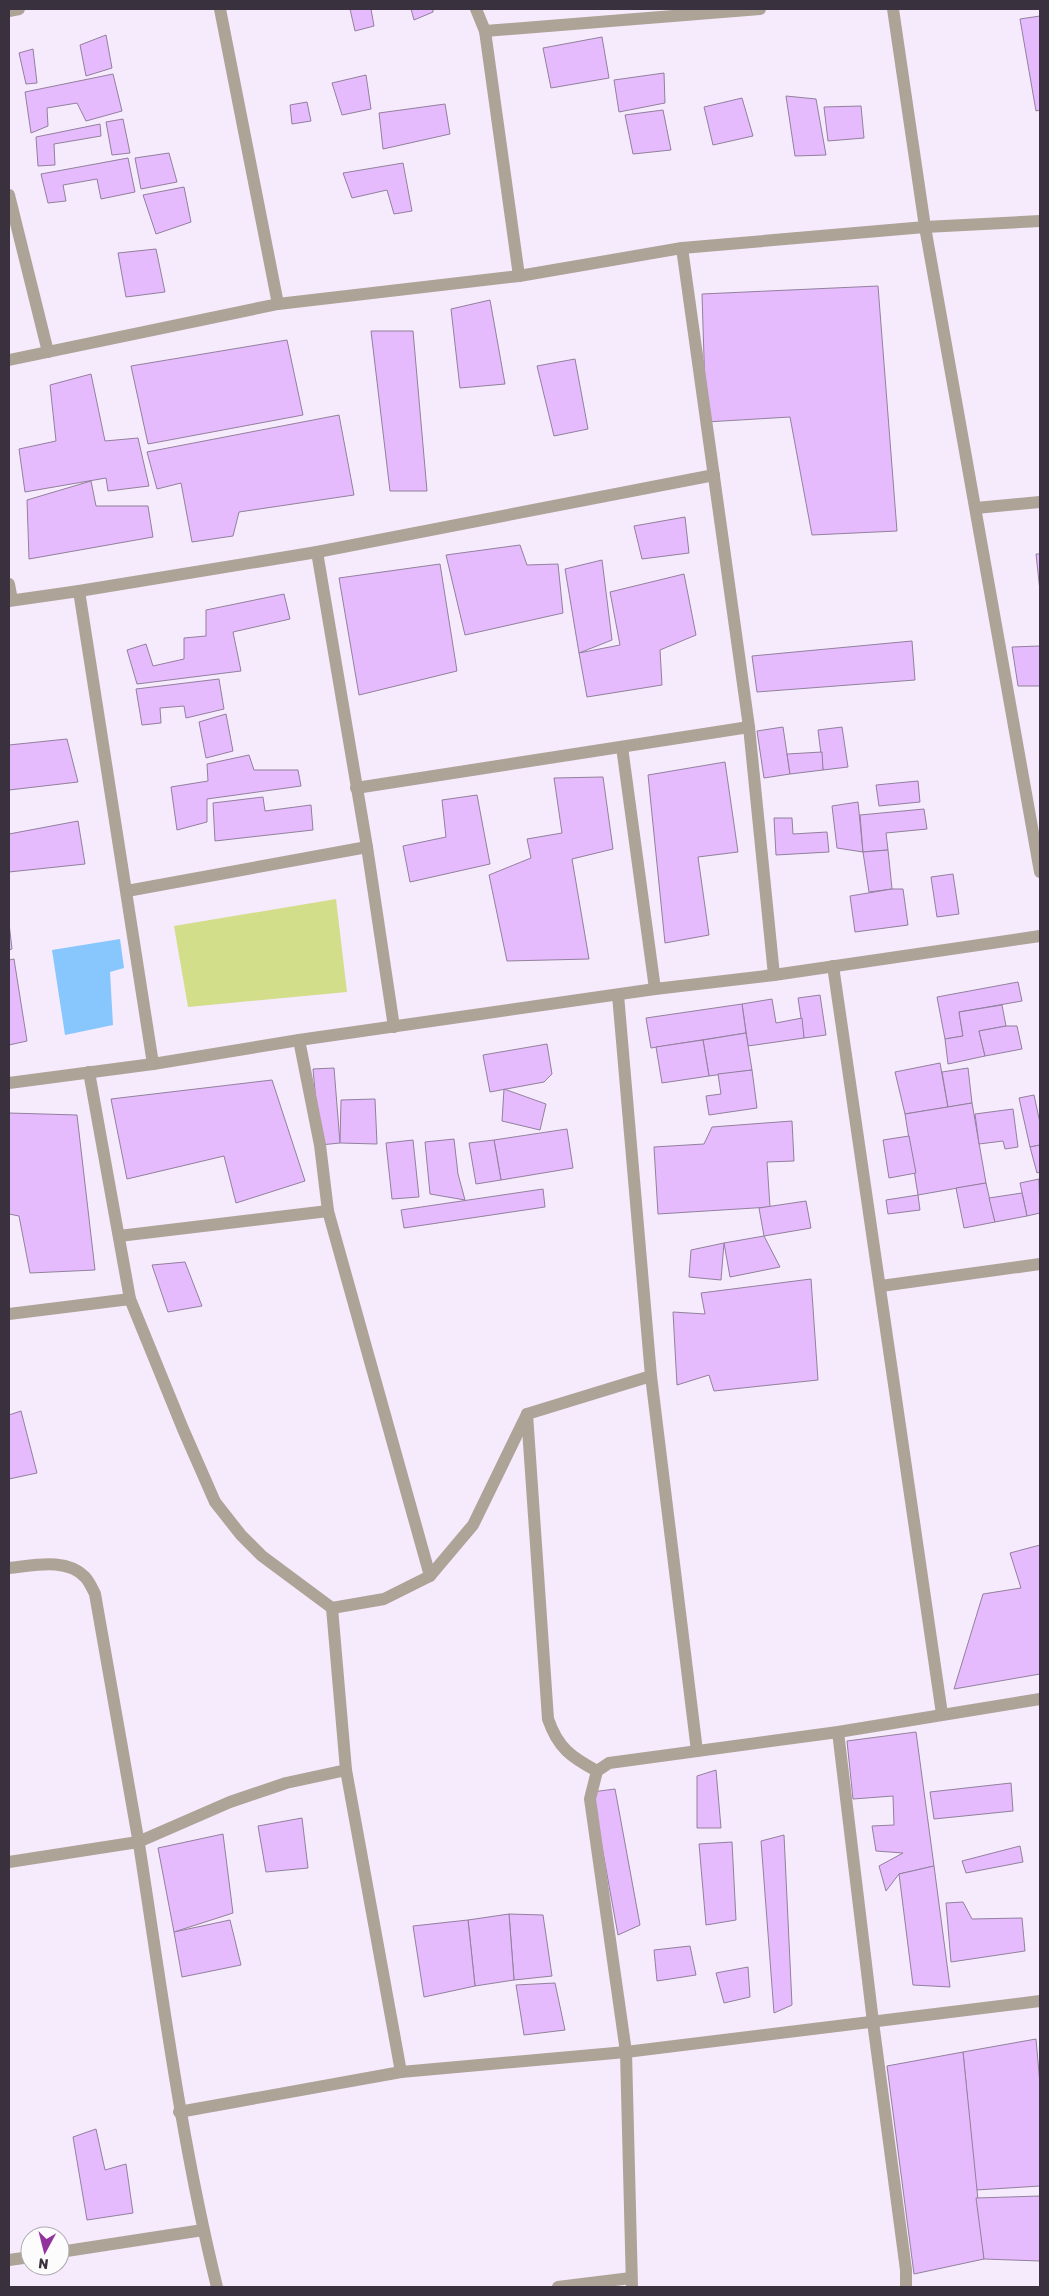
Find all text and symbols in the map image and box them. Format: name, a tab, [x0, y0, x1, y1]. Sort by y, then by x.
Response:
north arrow	[20, 2226, 70, 2276]
text: N	[37, 2254, 50, 2272]

